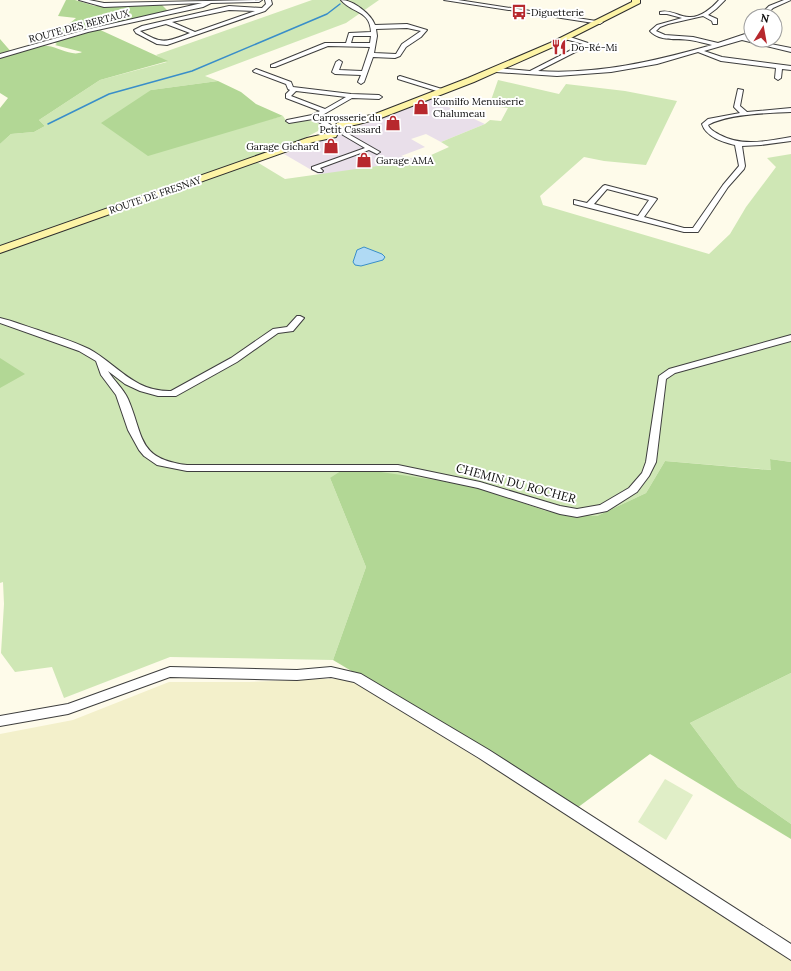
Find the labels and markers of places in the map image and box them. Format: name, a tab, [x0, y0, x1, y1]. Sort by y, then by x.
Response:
bus stop icon: Diguetterie	[510, 3, 528, 21]
place label: Diguetterie	[531, 6, 585, 19]
restaurant icon: Do-Ré-Mi	[550, 38, 568, 56]
place label: Do-Ré-Mi	[571, 41, 618, 54]
place label: Komilfo Menuiserie Chalumeau	[433, 95, 524, 120]
shop icon: Komilfo Menuiserie Chalumeau	[412, 98, 430, 116]
place label: Carrosserie du Petit Cassard	[313, 111, 381, 136]
shop icon: Carrosserie du Petit Cassard	[384, 114, 402, 132]
shop icon: Garage Gichard	[322, 137, 340, 155]
place label: Garage Gichard	[246, 140, 319, 153]
shop icon: Garage AMA	[355, 151, 373, 169]
place label: Garage AMA	[376, 154, 434, 167]

